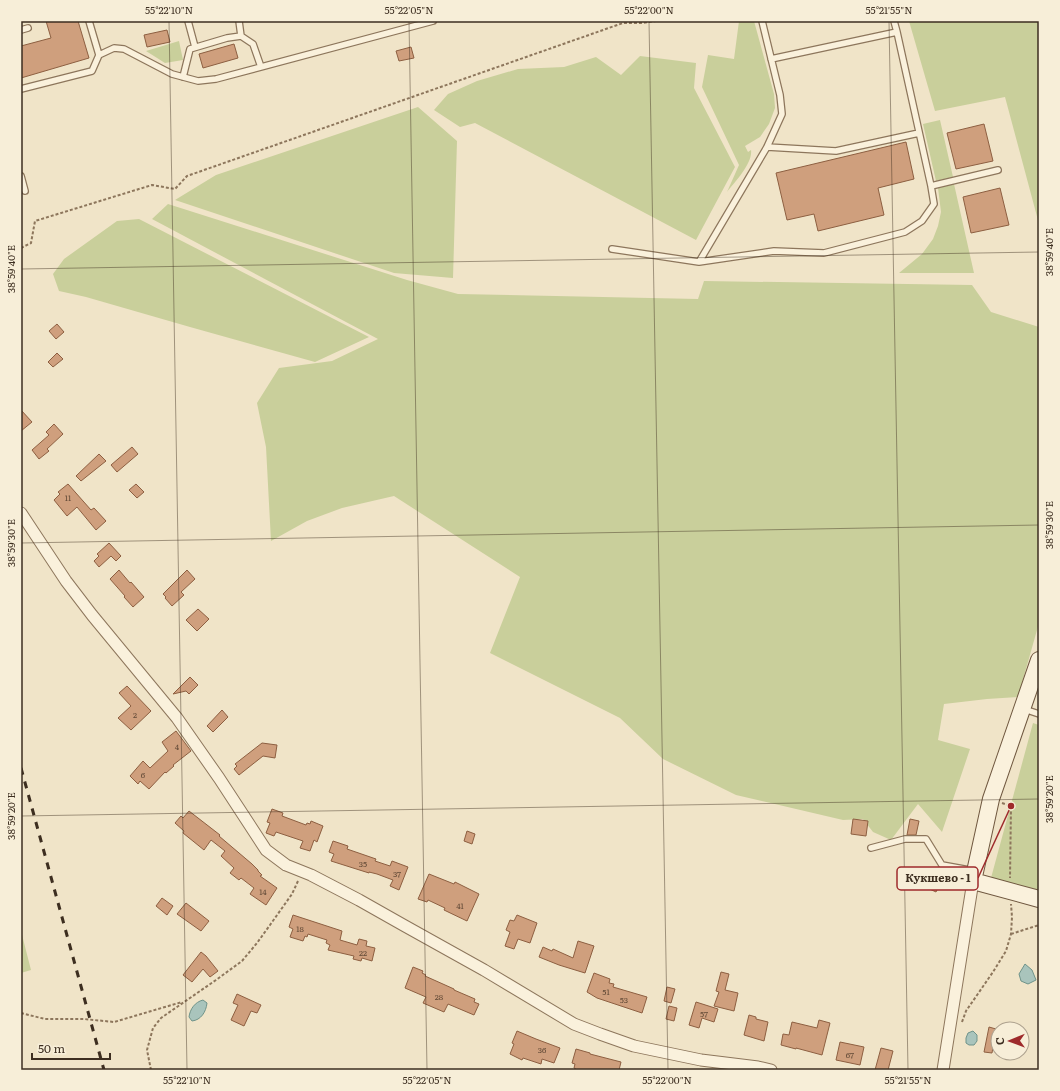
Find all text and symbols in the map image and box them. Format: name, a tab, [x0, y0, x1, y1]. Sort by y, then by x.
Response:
text: 55°22'10"N	[145, 2, 193, 17]
text: 55°22'05"N	[384, 2, 434, 17]
text: 55°22'00"N	[624, 2, 674, 17]
text: 55°21'55"N	[865, 2, 913, 17]
text: 38°59'40"E	[1041, 228, 1056, 276]
text: 38°59'40"E	[3, 245, 18, 293]
house number: 11	[65, 492, 72, 503]
text: 38°59'30"E	[1041, 501, 1056, 549]
text: 38°59'30"E	[3, 519, 18, 567]
house number: 2	[133, 709, 137, 720]
house number: 4	[175, 741, 180, 752]
house number: 6	[141, 769, 146, 780]
text: 38°59'20"E	[1041, 775, 1056, 823]
text: 38°59'20"E	[3, 792, 18, 840]
house number: 35	[359, 858, 367, 869]
callout: Кукшево - 1	[897, 867, 978, 890]
house number: 37	[393, 868, 401, 879]
text: Кукшево - 1	[905, 869, 971, 885]
house number: 14	[259, 886, 267, 897]
house number: 41	[456, 900, 465, 911]
house number: 18	[296, 923, 304, 934]
house number: 22	[359, 947, 367, 958]
house number: 51	[602, 986, 610, 997]
house number: 28	[435, 991, 444, 1002]
house number: 53	[620, 994, 628, 1005]
house number: 57	[700, 1008, 708, 1019]
north arrow	[990, 1021, 1030, 1061]
scale bar	[32, 1035, 110, 1061]
text: С	[991, 1037, 1007, 1045]
text: 50 m	[38, 1039, 65, 1057]
house number: 36	[538, 1044, 547, 1055]
house number: 67	[846, 1049, 854, 1060]
text: 55°22'10"N	[163, 1072, 211, 1087]
text: 55°22'05"N	[402, 1072, 452, 1087]
text: 55°22'00"N	[642, 1072, 692, 1087]
text: 55°21'55"N	[884, 1072, 932, 1087]

